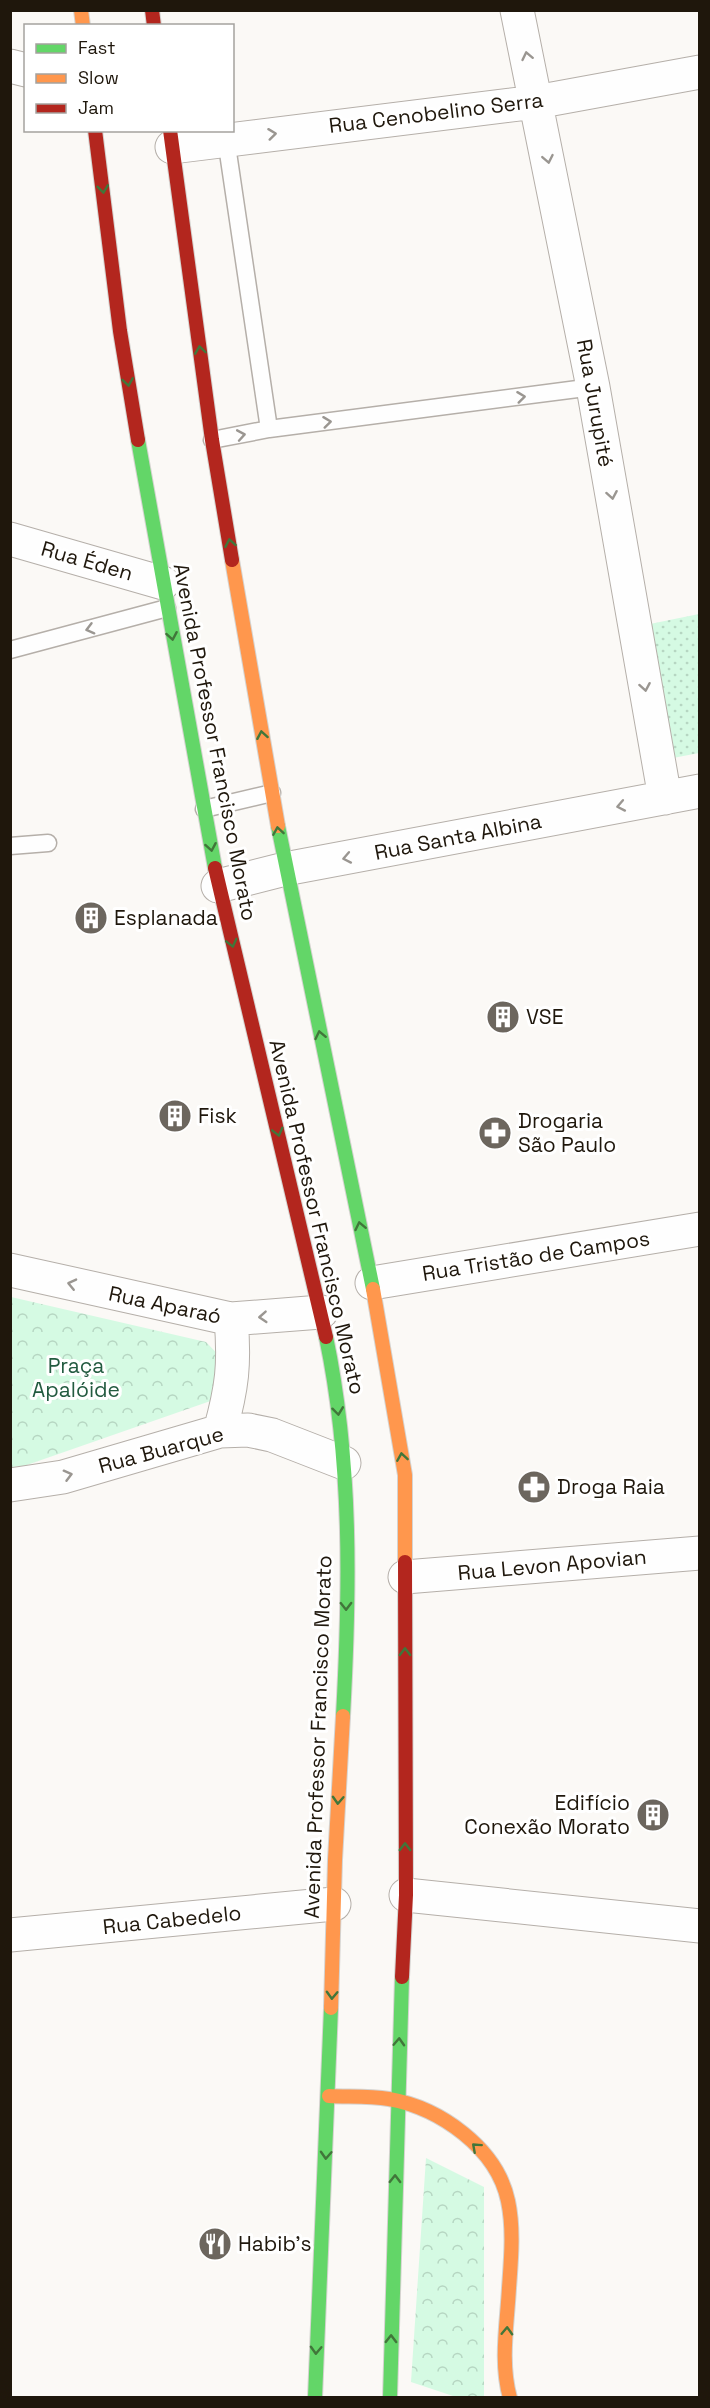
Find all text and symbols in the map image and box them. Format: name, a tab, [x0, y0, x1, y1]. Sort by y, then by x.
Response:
legend	[24, 24, 234, 132]
text: Fast	[78, 36, 115, 59]
one-way arrow	[521, 51, 534, 61]
text: Slow	[78, 66, 119, 89]
street label: Rua Cenobelino Serra	[327, 86, 545, 139]
text: Jam	[78, 96, 114, 119]
one-way arrow	[267, 128, 276, 140]
one-way arrow	[541, 154, 554, 164]
one-way arrow	[96, 184, 108, 193]
street label: Rua Jurupité	[571, 337, 620, 469]
one-way arrow	[194, 345, 206, 355]
one-way arrow	[122, 377, 134, 386]
one-way arrow	[516, 391, 525, 403]
one-way arrow	[323, 416, 332, 429]
one-way arrow	[235, 429, 245, 442]
one-way arrow	[605, 490, 617, 500]
street label: Rua Éden	[38, 535, 136, 586]
one-way arrow	[224, 538, 236, 547]
street label: Avenida Professor Francisco Morato	[168, 561, 263, 923]
one-way arrow	[85, 622, 96, 634]
one-way arrow	[165, 631, 178, 641]
one-way arrow	[638, 682, 651, 692]
one-way arrow	[257, 730, 269, 740]
one-way arrow	[617, 799, 627, 812]
street label: Rua Santa Albina	[372, 807, 544, 866]
one-way arrow	[273, 826, 285, 836]
one-way arrow	[204, 842, 217, 852]
one-way arrow	[343, 851, 353, 864]
building icon: Esplanada	[73, 900, 109, 936]
place label: Esplanada	[114, 904, 218, 931]
one-way arrow	[225, 938, 238, 948]
building icon: VSE	[485, 999, 521, 1035]
place label: VSE	[526, 1003, 563, 1030]
one-way arrow	[314, 1031, 327, 1041]
street label: Avenida Professor Francisco Morato	[263, 1037, 372, 1397]
building icon: Fisk	[157, 1098, 193, 1134]
place label: Fisk	[198, 1102, 237, 1129]
place label: Drogaria São Paulo	[518, 1107, 616, 1158]
pharmacy icon: Drogaria São Paulo	[477, 1115, 513, 1151]
one-way arrow	[270, 1127, 283, 1137]
one-way arrow	[354, 1221, 367, 1231]
street label: Rua Tristão de Campos	[420, 1224, 652, 1287]
one-way arrow	[67, 1278, 77, 1291]
street label: Rua Aparaó	[106, 1279, 224, 1330]
one-way arrow	[258, 1310, 267, 1323]
park label: Praça Apalóide	[32, 1352, 120, 1403]
one-way arrow	[332, 1406, 344, 1416]
street label: Rua Buarque	[95, 1420, 227, 1479]
one-way arrow	[396, 1452, 408, 1462]
pharmacy icon: Droga Raia	[516, 1469, 552, 1505]
one-way arrow	[62, 1470, 73, 1482]
place label: Droga Raia	[557, 1473, 665, 1500]
street label: Rua Levon Apovian	[456, 1543, 648, 1586]
street label: Avenida Professor Francisco Morato	[298, 1555, 337, 1919]
one-way arrow	[340, 1601, 352, 1610]
one-way arrow	[399, 1647, 411, 1656]
place label: Edifício Conexão Morato	[464, 1789, 630, 1840]
one-way arrow	[331, 1796, 344, 1805]
building icon: Edifício Conexão Morato	[635, 1797, 671, 1833]
one-way arrow	[399, 1842, 412, 1851]
street label: Rua Cabedelo	[101, 1899, 243, 1940]
one-way arrow	[325, 1991, 338, 2000]
one-way arrow	[393, 2037, 406, 2046]
one-way arrow	[472, 2143, 483, 2154]
one-way arrow	[320, 2150, 333, 2159]
one-way arrow	[389, 2174, 401, 2183]
restaurant icon: Habib's	[197, 2226, 233, 2262]
place label: Habib's	[238, 2230, 312, 2257]
one-way arrow	[500, 2327, 513, 2336]
one-way arrow	[385, 2335, 398, 2344]
one-way arrow	[310, 2345, 323, 2354]

